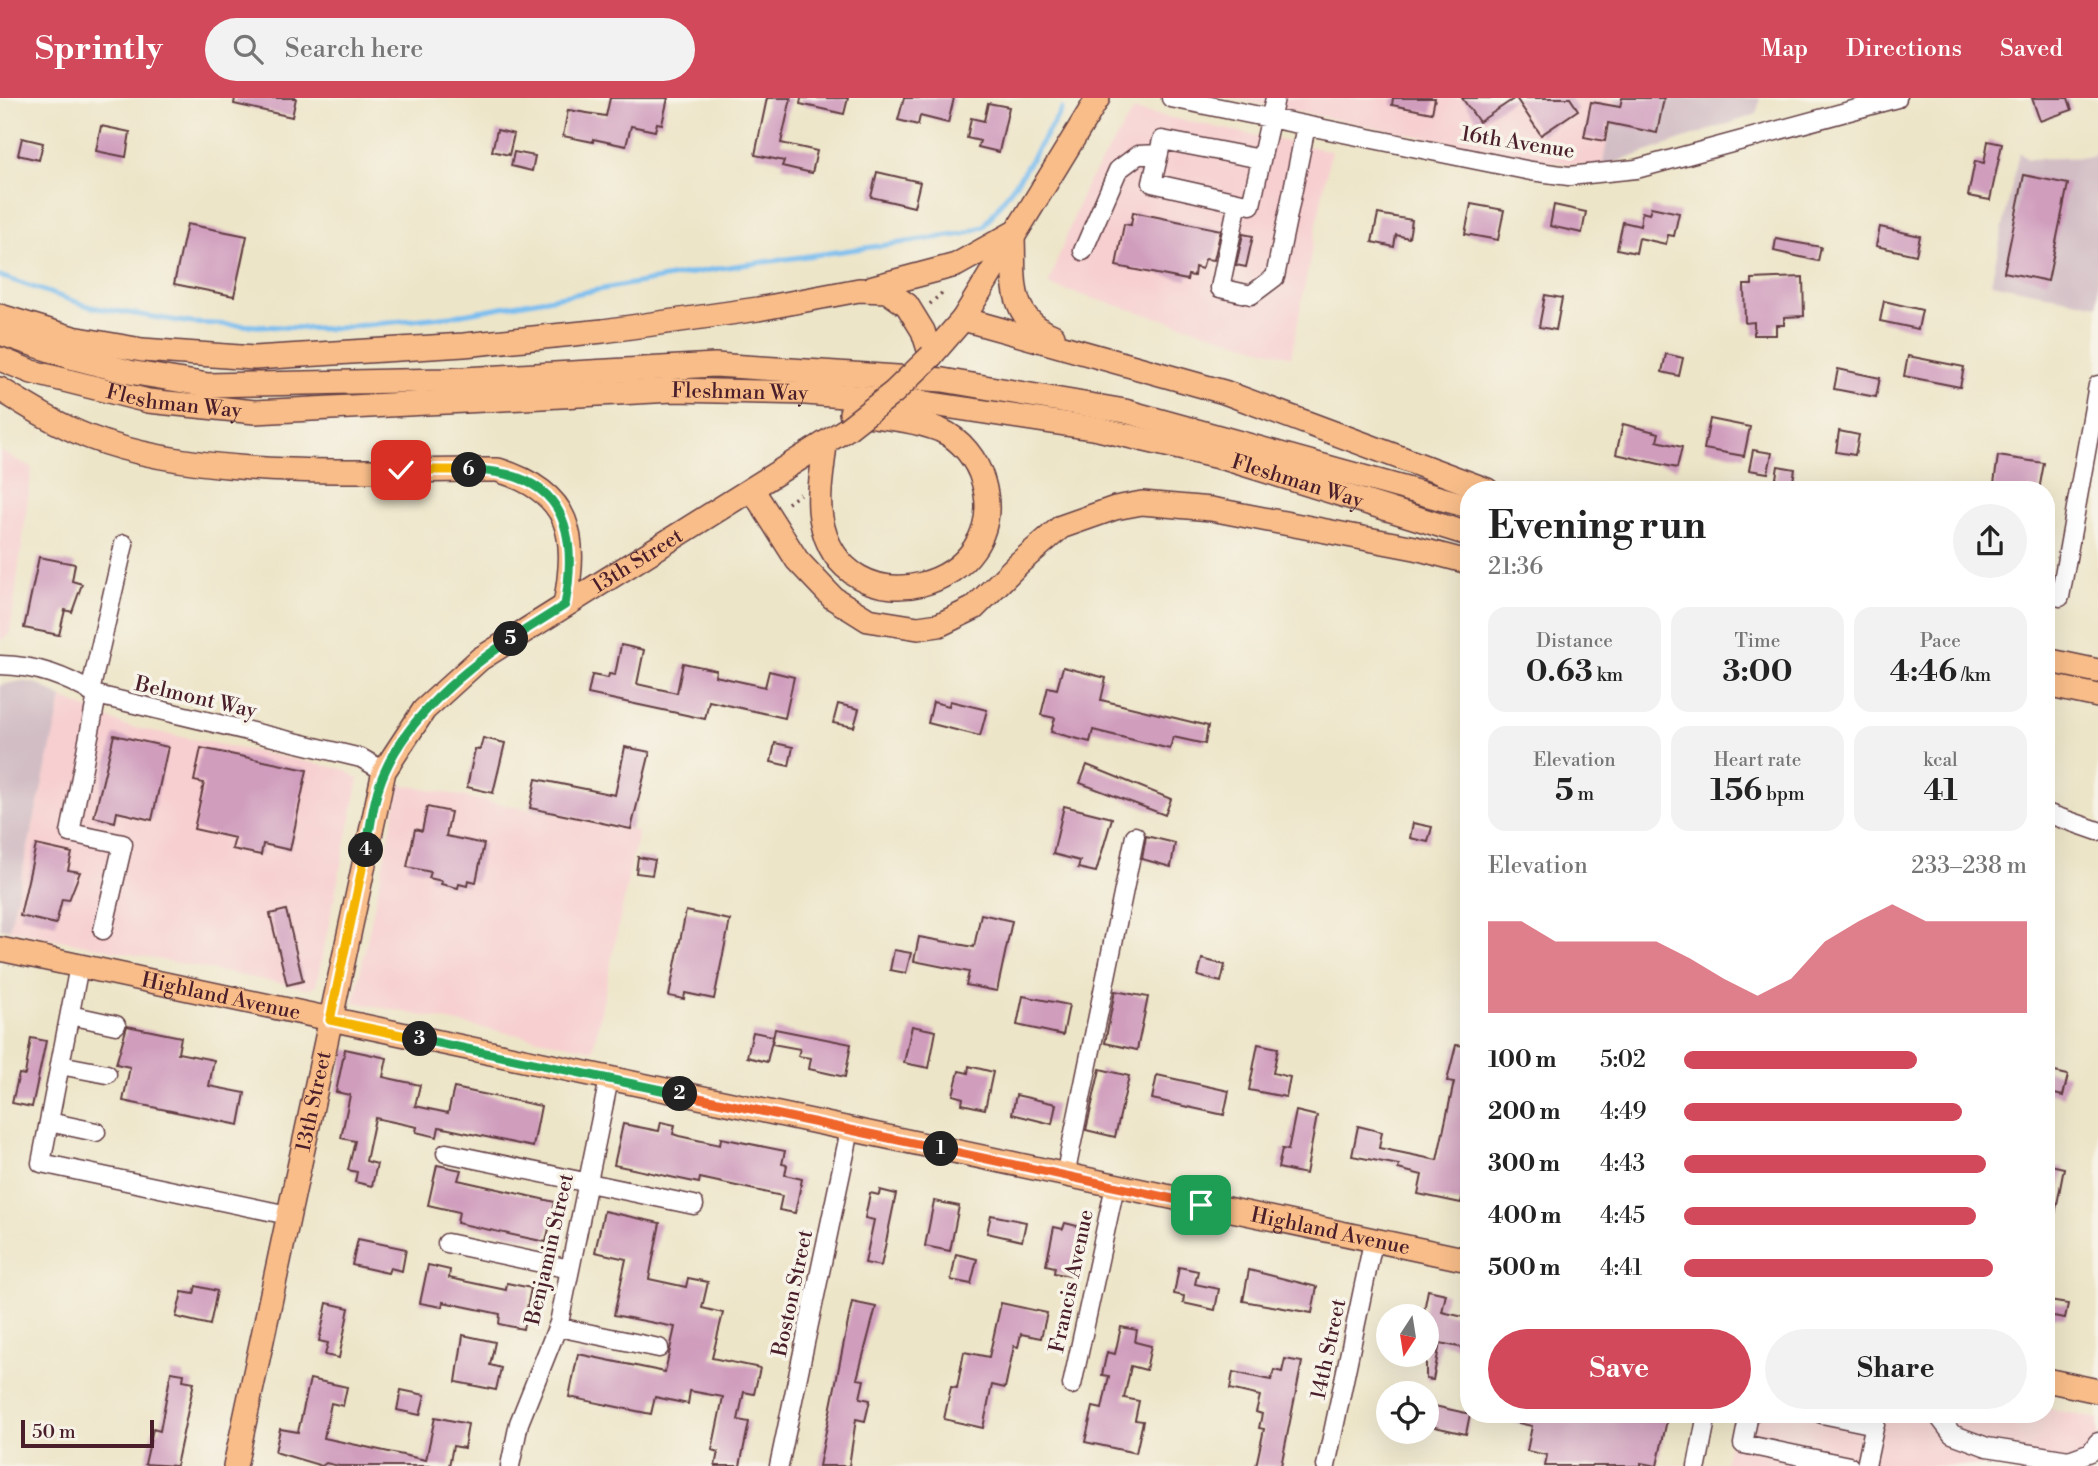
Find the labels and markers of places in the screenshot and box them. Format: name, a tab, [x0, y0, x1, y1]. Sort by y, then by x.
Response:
pin	[371, 440, 431, 500]
pin: 6	[452, 452, 486, 488]
pin: 5	[494, 622, 528, 656]
pin: 4	[348, 832, 384, 868]
pin: 3	[402, 1021, 438, 1056]
pin: 2	[662, 1076, 698, 1112]
pin: 1	[923, 1132, 958, 1166]
pin	[1171, 1175, 1231, 1235]

